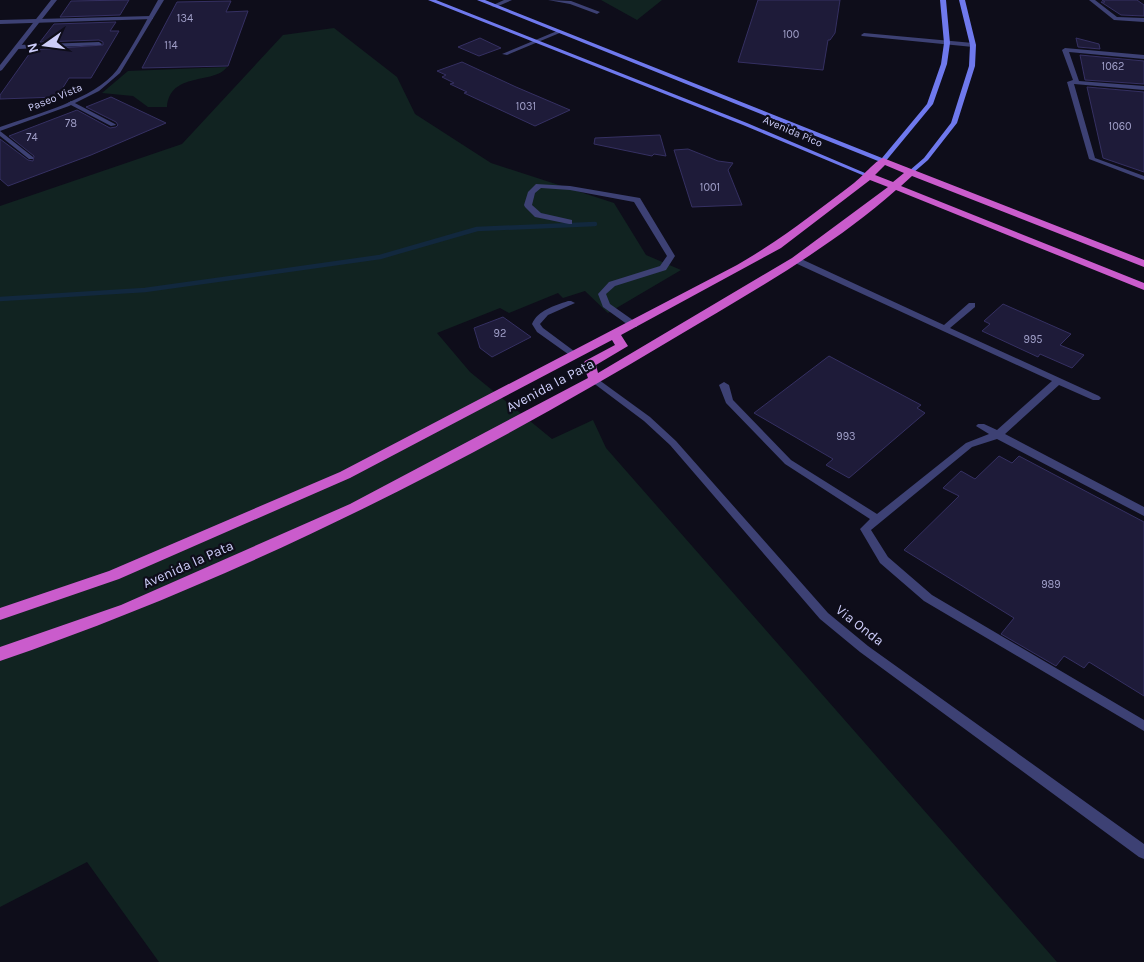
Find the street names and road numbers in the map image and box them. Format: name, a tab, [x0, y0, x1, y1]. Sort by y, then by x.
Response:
street label: Paseo Vista	[26, 81, 84, 114]
street label: Avenida Pico	[761, 113, 825, 150]
street label: Avenida la Pata	[503, 355, 597, 416]
street label: Avenida la Pata	[140, 537, 236, 592]
street label: Via Onda	[832, 601, 887, 650]

